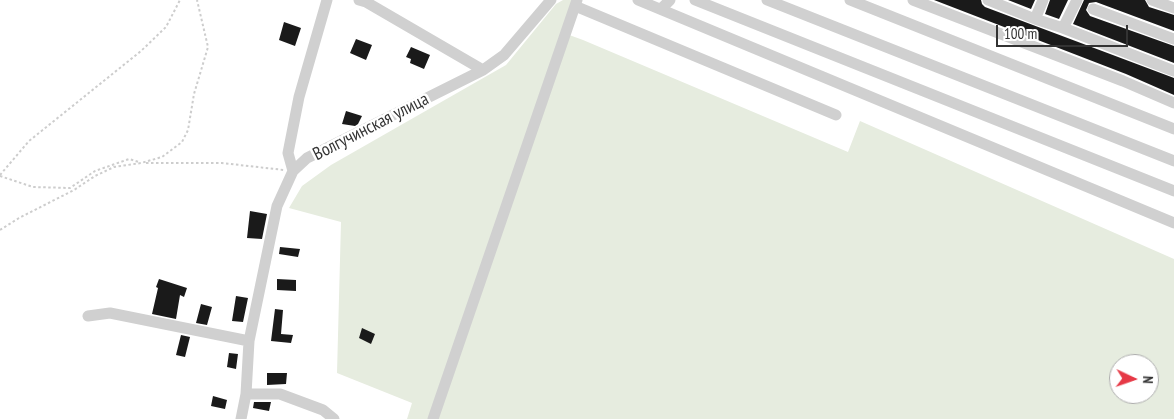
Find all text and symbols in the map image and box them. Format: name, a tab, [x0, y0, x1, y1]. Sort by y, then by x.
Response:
scale bar	[999, 15, 1132, 47]
text: 100 m	[1004, 24, 1037, 43]
street label: Волгучинская улица	[310, 89, 432, 165]
north arrow	[1109, 354, 1159, 404]
text: N	[1139, 375, 1157, 384]

